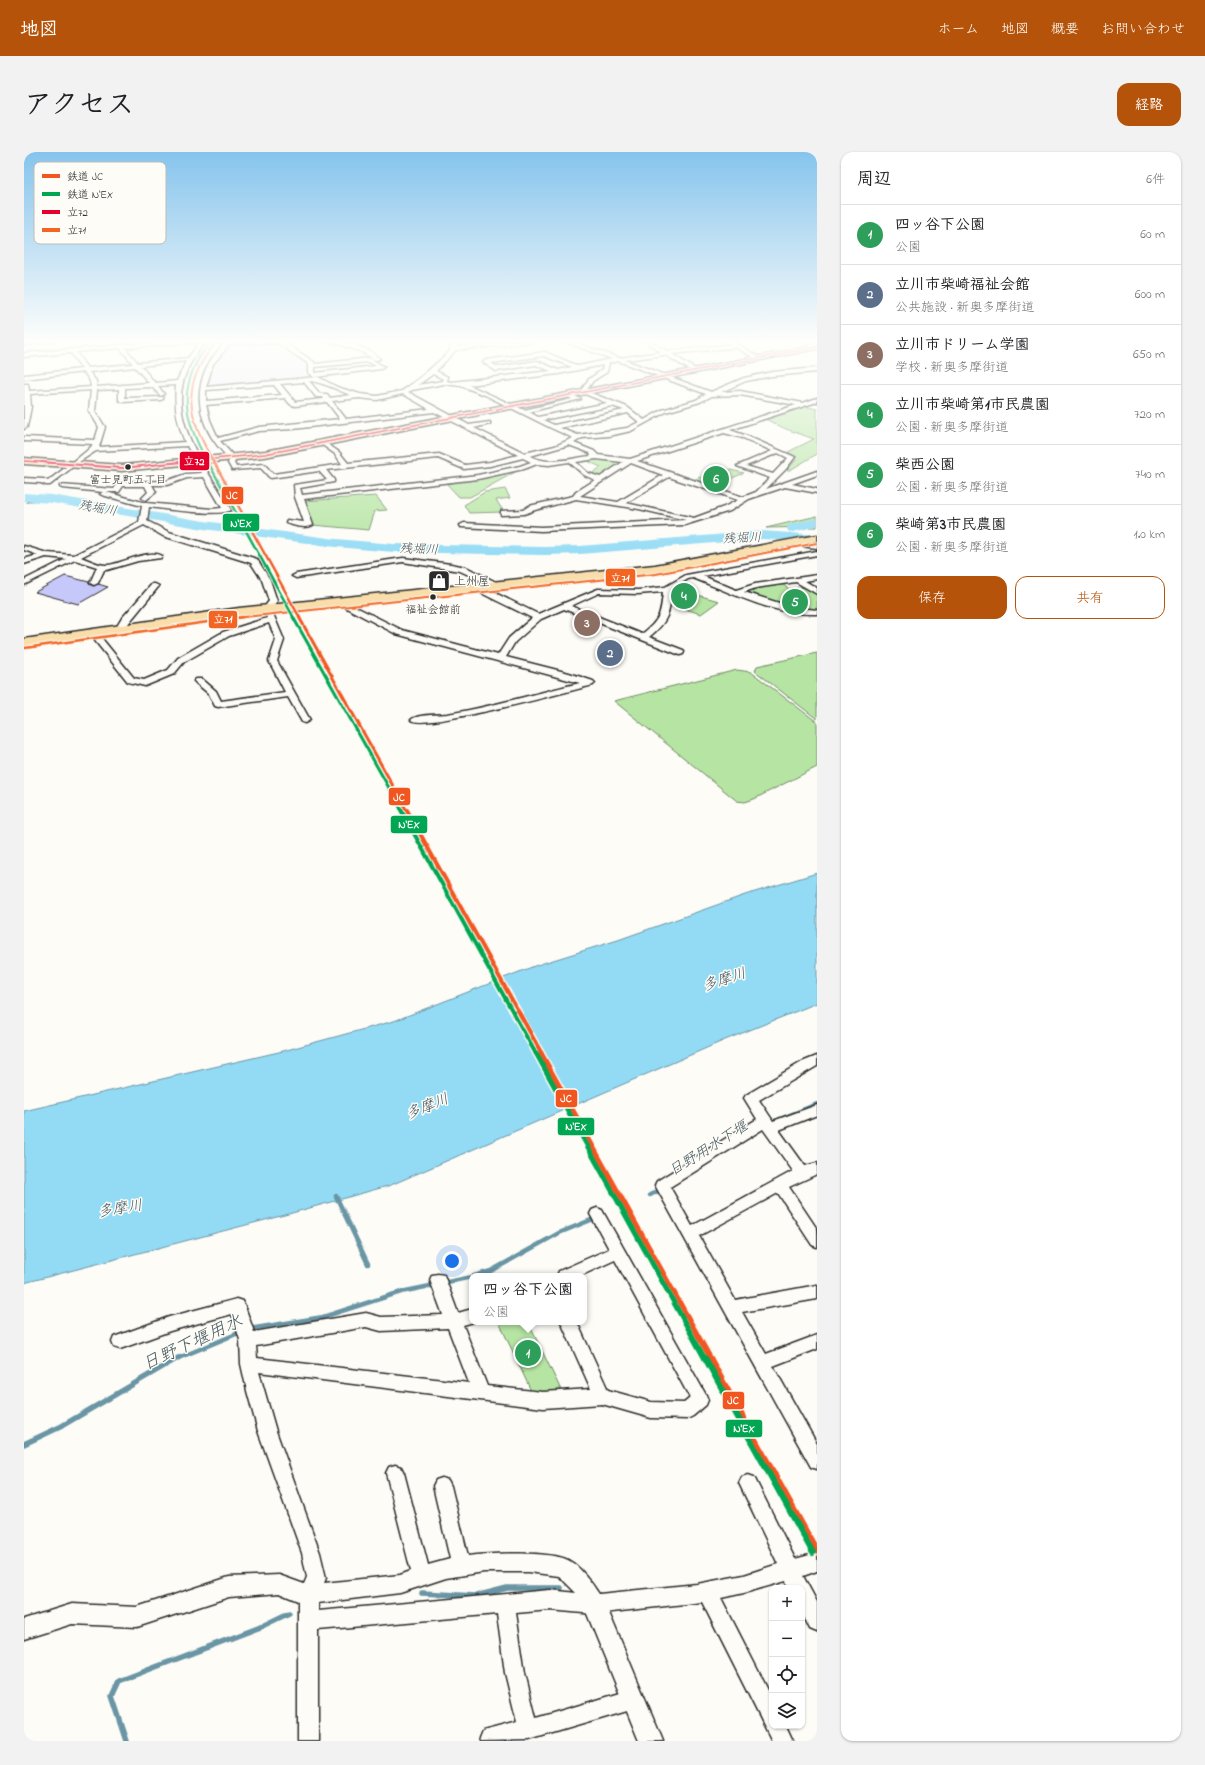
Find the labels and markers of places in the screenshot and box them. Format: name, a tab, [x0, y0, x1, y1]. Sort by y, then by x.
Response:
marker: 富士見町五丁目	[123, 462, 133, 472]
pin: 6	[703, 464, 729, 494]
place label: 富士見町五丁目	[90, 472, 167, 488]
shop icon: 上州屋	[426, 568, 452, 594]
place label: 上州屋	[454, 573, 490, 591]
pin: 4	[671, 581, 697, 611]
pin: 5	[782, 587, 808, 617]
marker: 福祉会館前	[428, 592, 438, 602]
place label: 福祉会館前	[406, 602, 461, 618]
pin: 3	[574, 608, 600, 638]
pin: 2	[597, 638, 623, 668]
pin: 1	[515, 1338, 541, 1368]

